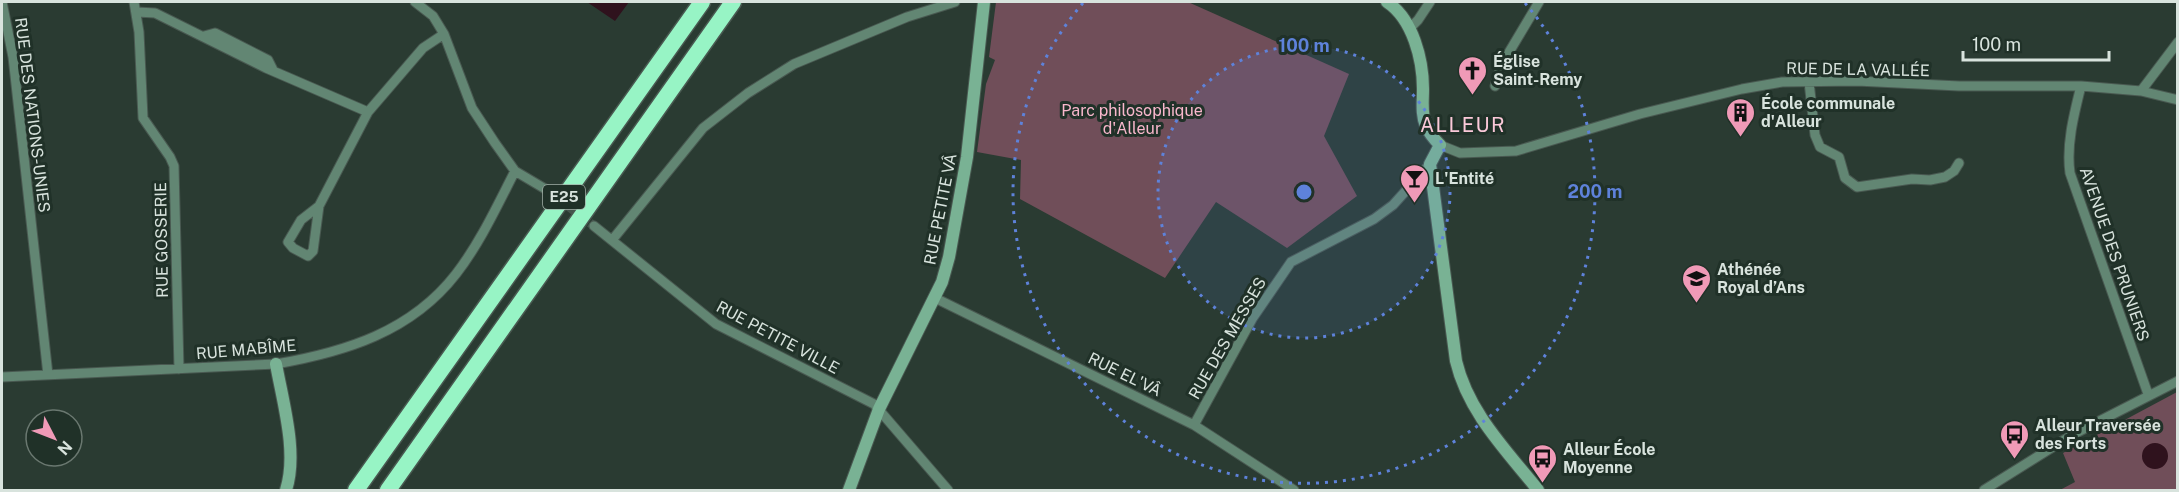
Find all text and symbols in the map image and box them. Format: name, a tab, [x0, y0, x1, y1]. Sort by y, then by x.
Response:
street label: RUE DES NATIONS-UNIES	[11, 16, 54, 214]
scale bar	[1963, 24, 2108, 62]
text: 100 m	[1972, 34, 2021, 55]
text: 100 m	[1278, 35, 1330, 56]
place label: Église Saint-Remy	[1493, 51, 1582, 89]
church icon: Église Saint-Remy	[1456, 54, 1488, 96]
street label: RUE DE LA VALLÉE	[1786, 58, 1930, 80]
place label: École communale d'Alleur	[1761, 93, 1895, 131]
building icon: École communale d'Alleur	[1724, 96, 1756, 138]
park label: Parc philosophique d'Alleur	[1061, 101, 1203, 138]
district label: ALLEUR	[1420, 113, 1506, 137]
street label: RUE PETITE VÂ	[919, 152, 961, 266]
bar icon: L'Entité	[1398, 162, 1430, 204]
street label: AVENUE DES PRUNIERS	[2076, 165, 2153, 344]
place label: L'Entité	[1435, 169, 1494, 188]
text: 200 m	[1568, 181, 1622, 202]
street label: RUE GOSSERIE	[151, 182, 172, 298]
centre of rings	[1294, 182, 1314, 202]
road number: E25	[543, 185, 585, 209]
place label: Athénée Royal d’Ans	[1717, 260, 1805, 297]
school or university icon: Athénée Royal d’Ans	[1680, 262, 1712, 304]
street label: RUE DES MESSES	[1185, 274, 1270, 403]
street label: RUE PETITE VILLE	[713, 297, 843, 378]
street label: RUE MABÎME	[195, 335, 297, 363]
street label: RUE EL'VÂ	[1085, 348, 1165, 400]
north arrow	[24, 408, 84, 468]
place label: Alleur Traversée des Forts	[2035, 416, 2161, 453]
bus stop icon: Alleur Traversée des Forts	[1998, 418, 2030, 460]
text: N	[54, 437, 76, 459]
place label: Alleur École Moyenne	[1563, 439, 1655, 477]
bus stop icon: Alleur École Moyenne	[1526, 442, 1558, 484]

